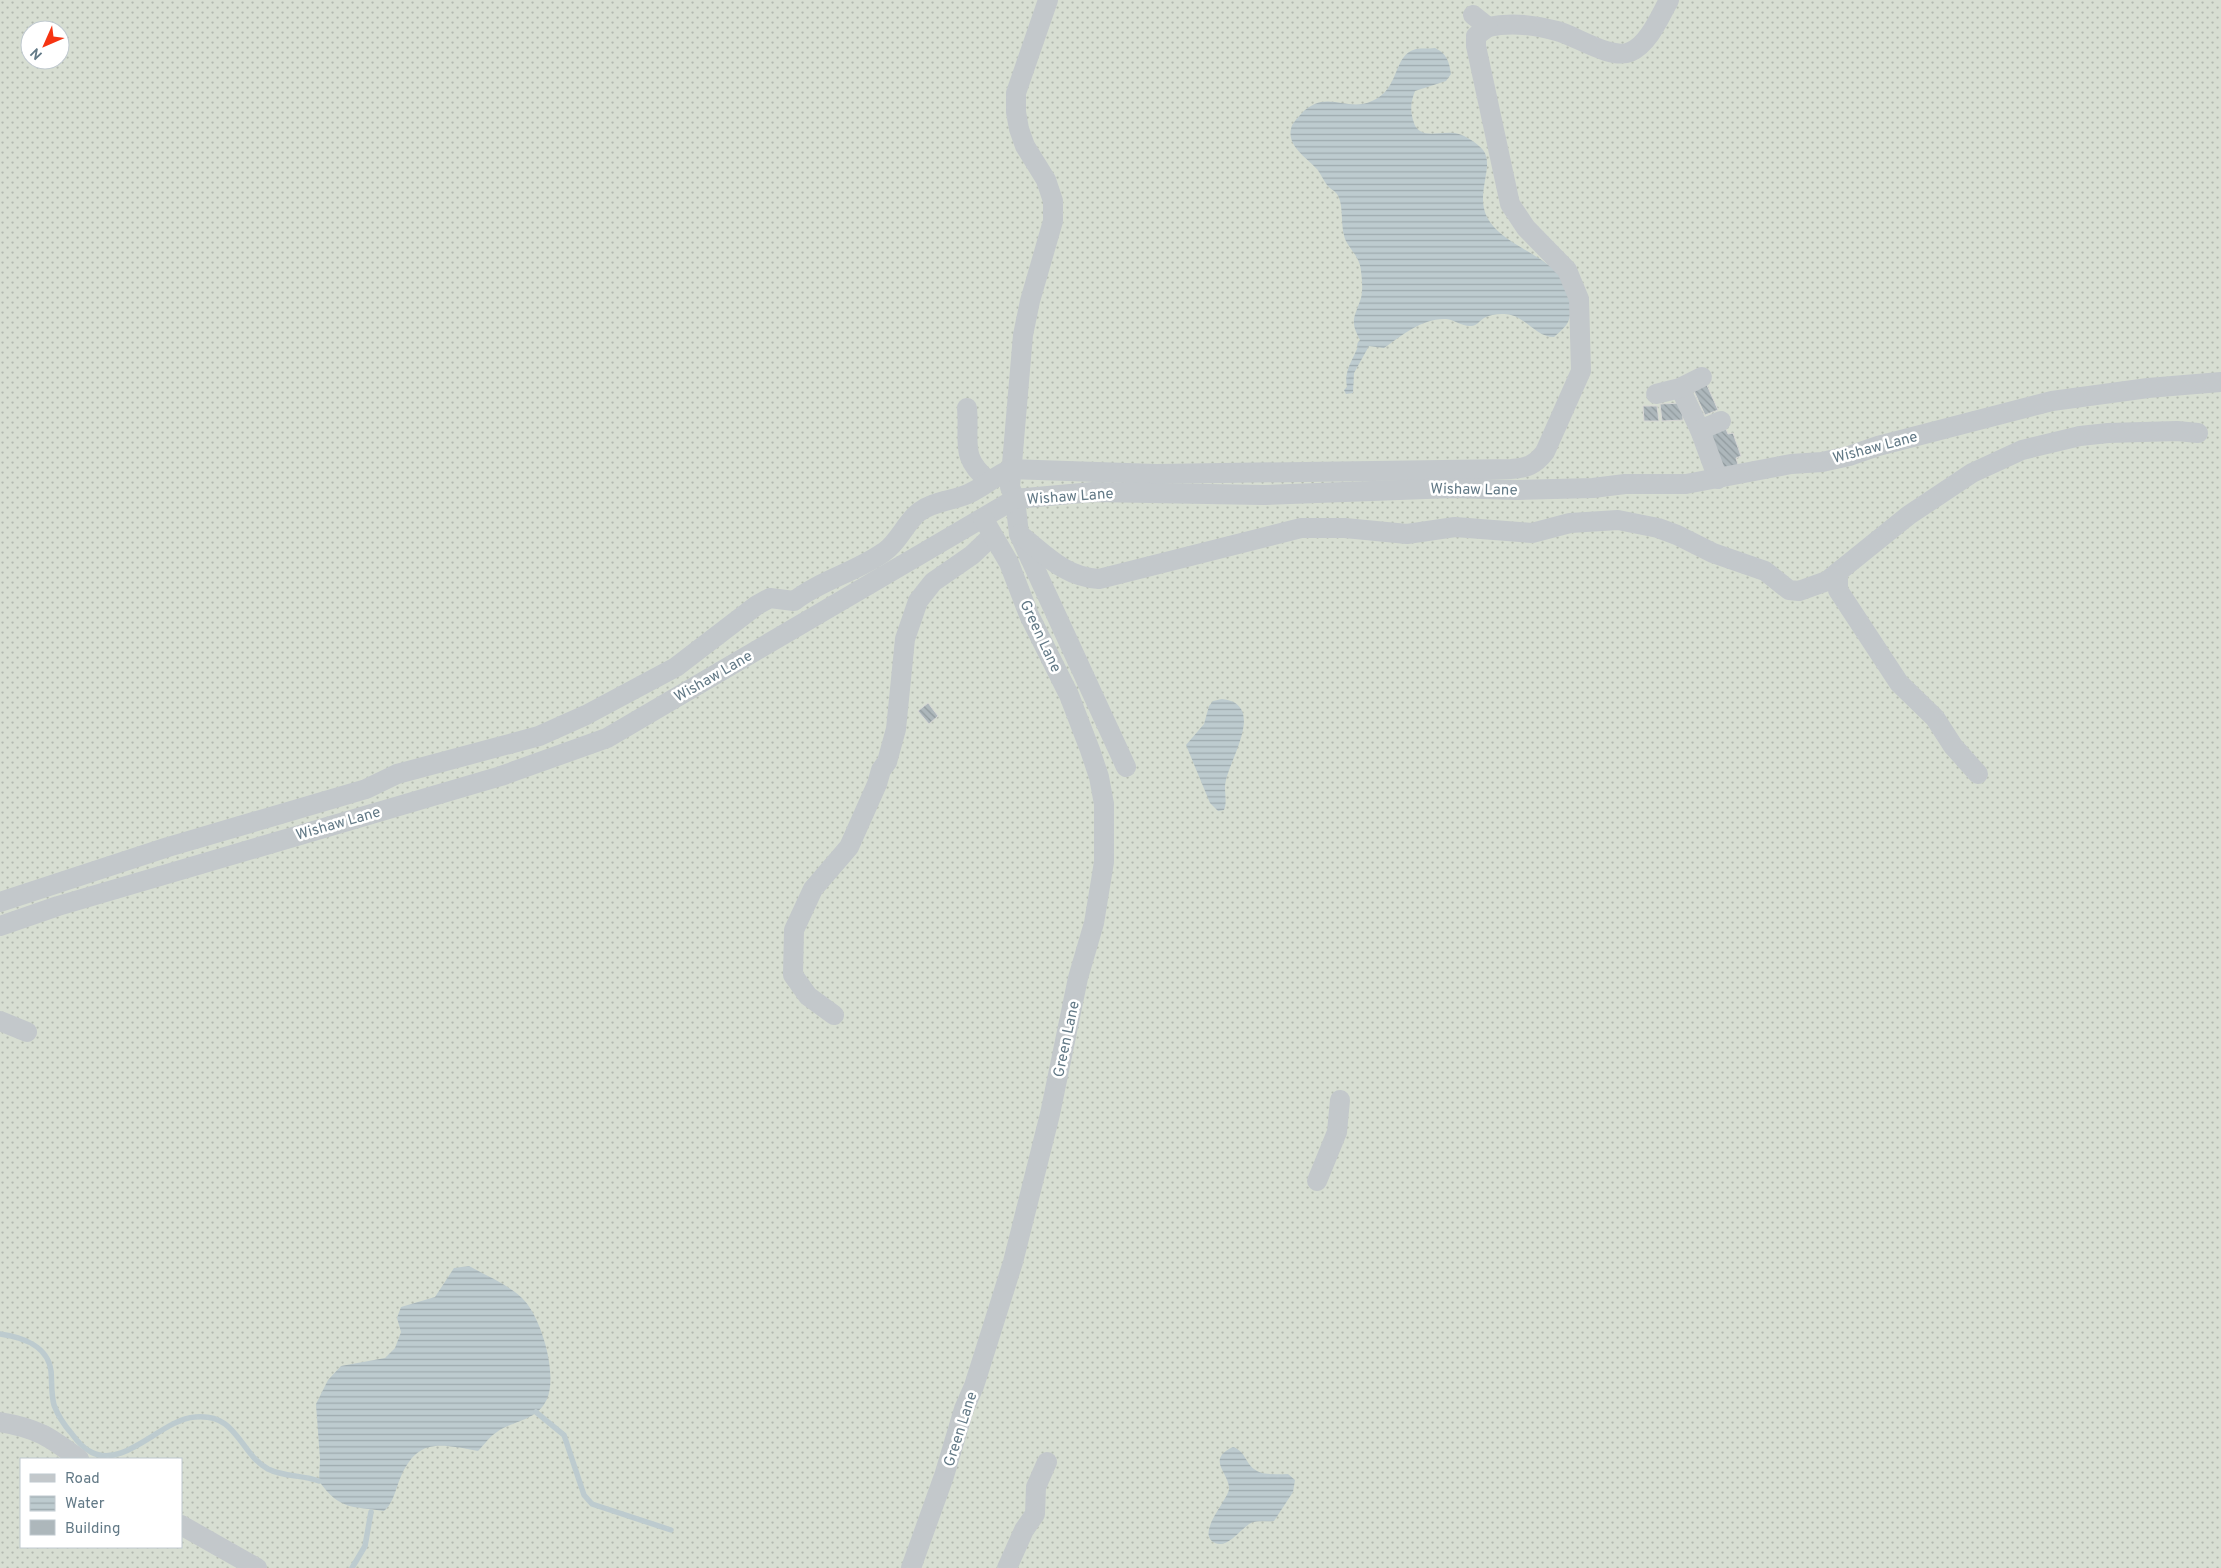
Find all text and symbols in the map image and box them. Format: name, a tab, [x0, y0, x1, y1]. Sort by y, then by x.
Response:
north arrow	[20, 20, 70, 70]
text: N	[27, 44, 46, 63]
street label: Wishaw Lane	[1831, 428, 1920, 469]
street label: Wishaw Lane	[1430, 480, 1518, 501]
street label: Wishaw Lane	[1026, 485, 1114, 510]
street label: Green Lane	[1015, 597, 1065, 676]
street label: Wishaw Lane	[671, 647, 756, 707]
street label: Wishaw Lane	[294, 803, 383, 846]
street label: Green Lane	[1050, 999, 1085, 1079]
street label: Green Lane	[940, 1390, 982, 1469]
legend	[20, 1458, 182, 1548]
text: Road	[65, 1470, 100, 1489]
text: Water	[65, 1495, 105, 1514]
text: Building	[65, 1520, 120, 1539]

